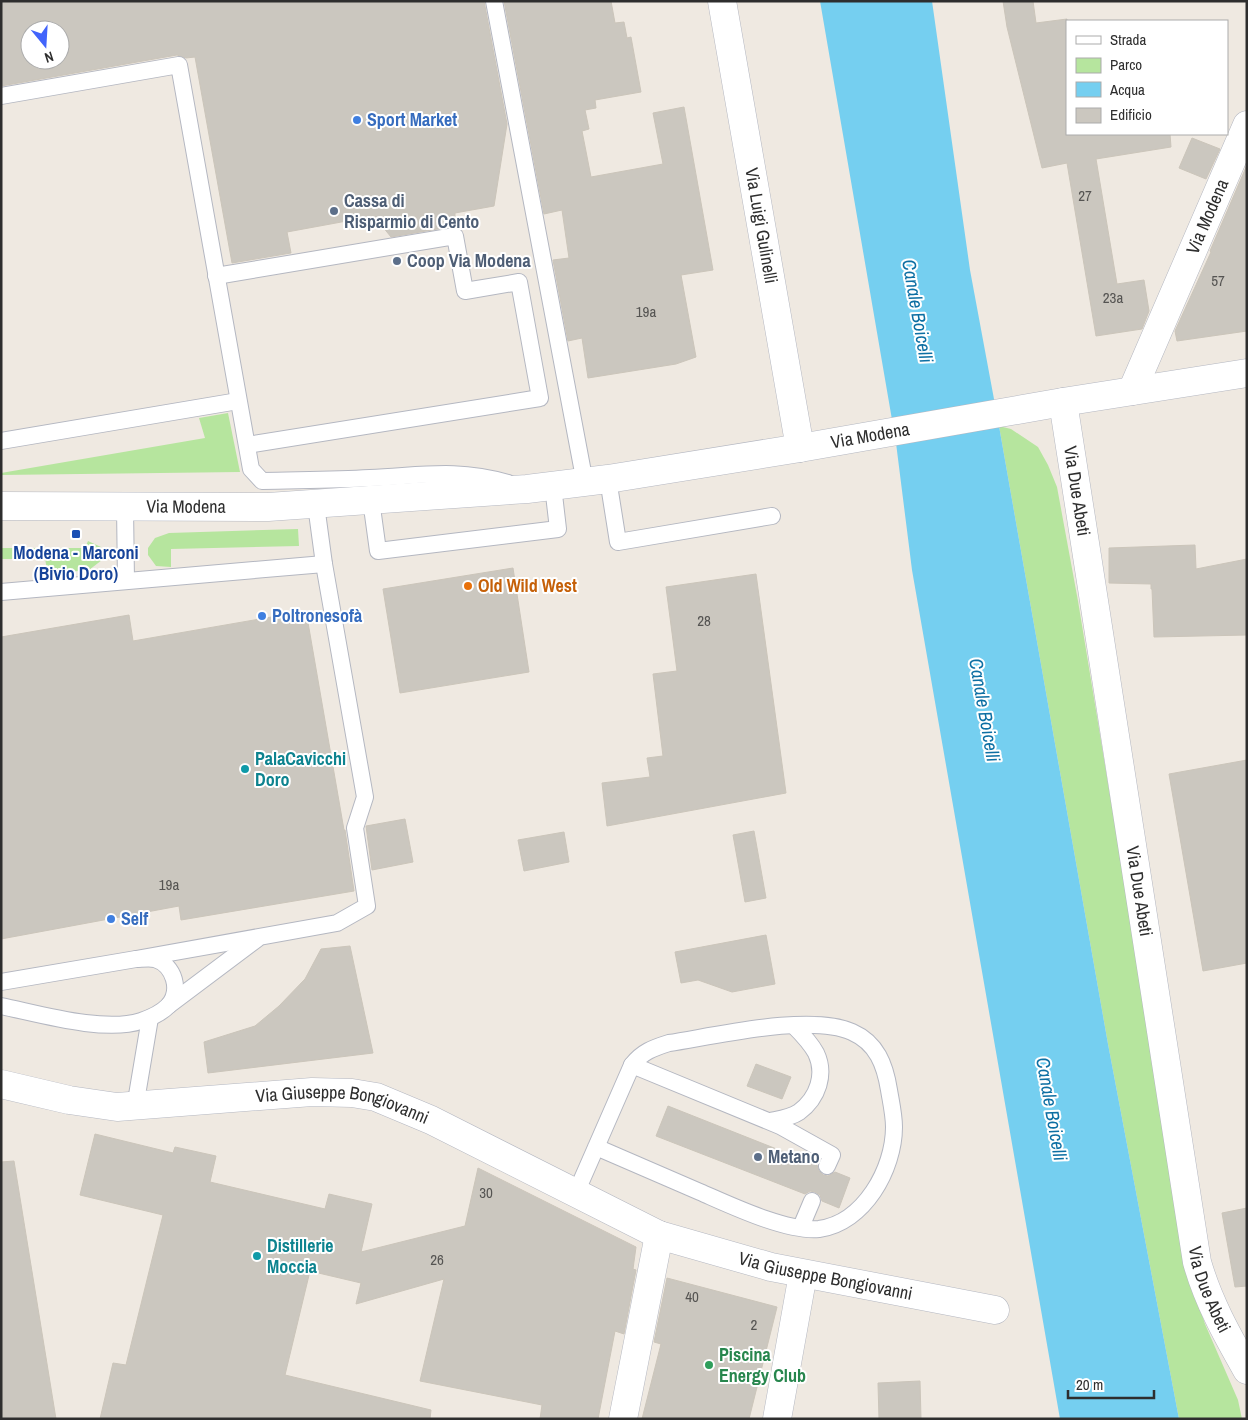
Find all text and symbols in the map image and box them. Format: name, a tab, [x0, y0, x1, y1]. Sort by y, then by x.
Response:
north arrow	[20, 20, 70, 70]
legend	[1066, 20, 1228, 135]
text: Strada	[1110, 29, 1146, 50]
text: N	[42, 48, 56, 67]
text: Parco	[1110, 54, 1142, 75]
text: Acqua	[1109, 79, 1145, 100]
text: Edificio	[1110, 104, 1152, 125]
place label: Sport Market	[367, 107, 457, 132]
marker: Sport Market	[351, 114, 363, 126]
street label: Via Luigi Gulinelli	[739, 166, 784, 285]
street label: Via Modena	[1180, 175, 1234, 258]
house number: 27	[1078, 185, 1092, 206]
place label: Cassa di Risparmio di Cento	[344, 188, 479, 234]
marker: Cassa di Risparmio di Cento	[328, 205, 340, 217]
place label: Coop Via Modena	[407, 248, 531, 273]
marker: Coop Via Modena	[391, 255, 403, 267]
water label: Canale Boicelli	[896, 257, 940, 366]
house number: 57	[1211, 270, 1225, 291]
house number: 23a	[1103, 287, 1123, 308]
house number: 19a	[636, 301, 656, 322]
street label: Via Modena	[829, 416, 911, 454]
street label: Via Due Abeti	[1058, 444, 1097, 538]
street label: Via Modena	[146, 494, 226, 519]
marker: Modena - Marconi (Bivio Doro)	[70, 528, 82, 540]
place label: Modena - Marconi (Bivio Doro)	[13, 540, 139, 586]
place label: Old Wild West	[478, 573, 577, 598]
marker: Old Wild West	[462, 580, 474, 592]
place label: Poltronesofà	[272, 603, 363, 628]
marker: Poltronesofà	[256, 610, 268, 622]
house number: 28	[697, 610, 711, 631]
water label: Canale Boicelli	[963, 656, 1007, 765]
place label: PalaCavicchi Doro	[255, 746, 346, 792]
marker: PalaCavicchi Doro	[239, 763, 251, 775]
street label: Via Due Abeti	[1120, 844, 1159, 938]
house number: 19a	[159, 874, 179, 895]
place label: Self	[121, 906, 148, 931]
marker: Self	[105, 913, 117, 925]
water label: Canale Boicelli	[1030, 1055, 1074, 1164]
street label: Via Giuseppe Bongiovanni	[255, 1079, 433, 1130]
place label: Metano	[768, 1144, 820, 1169]
marker: Metano	[752, 1151, 764, 1163]
house number: 30	[479, 1182, 493, 1203]
place label: Distillerie Moccia	[267, 1233, 333, 1279]
street label: Via Due Abeti	[1183, 1244, 1237, 1337]
street label: Via Giuseppe Bongiovanni	[736, 1245, 915, 1306]
house number: 26	[430, 1249, 444, 1270]
marker: Distillerie Moccia	[251, 1250, 263, 1262]
house number: 40	[685, 1286, 699, 1307]
house number: 2	[751, 1314, 758, 1335]
place label: Piscina Energy Club	[719, 1342, 806, 1388]
marker: Piscina Energy Club	[703, 1359, 715, 1371]
scale bar	[1068, 1368, 1154, 1400]
text: 20 m	[1076, 1374, 1103, 1395]

